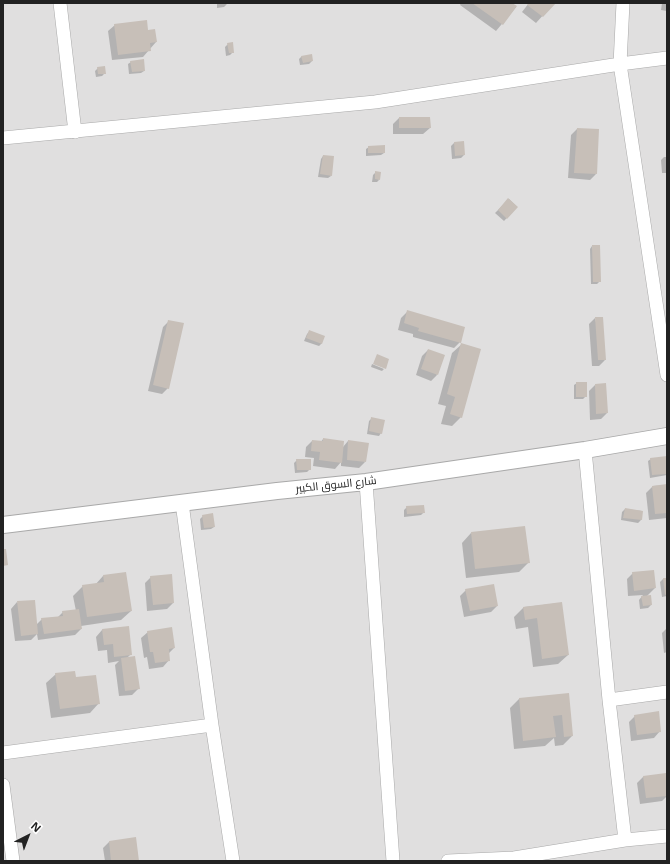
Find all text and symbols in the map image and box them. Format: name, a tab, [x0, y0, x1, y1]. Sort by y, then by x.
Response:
street label: شارع السوق الكبير	[295, 474, 377, 496]
north arrow	[8, 816, 48, 856]
text: N	[28, 818, 45, 835]

